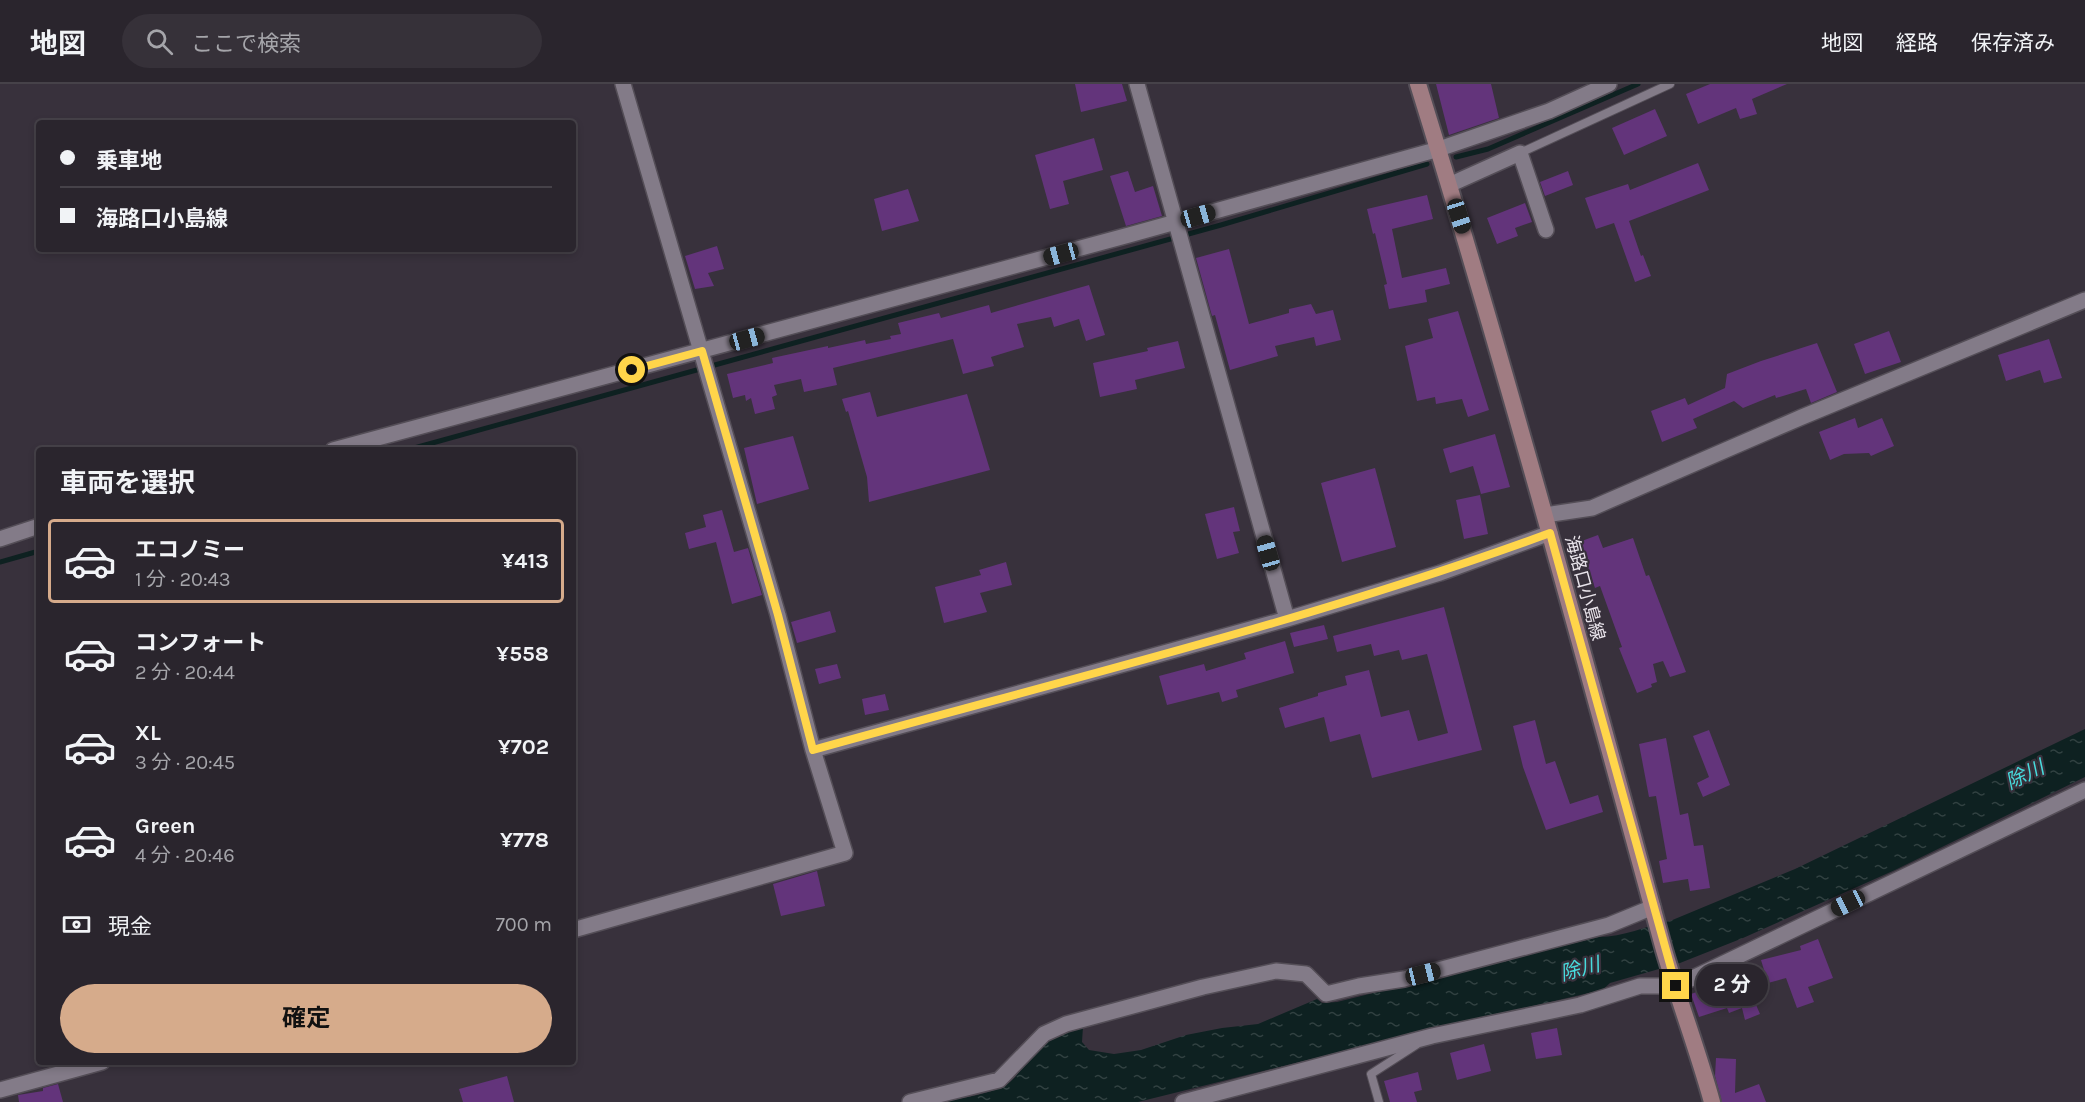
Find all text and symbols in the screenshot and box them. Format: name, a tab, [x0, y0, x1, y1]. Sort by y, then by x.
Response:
search box	[122, 14, 542, 68]
icon: search	[143, 25, 176, 58]
text: 地図	[30, 27, 86, 60]
text: ここで検索	[191, 31, 301, 57]
text: 地図	[1821, 31, 1863, 55]
text: 経路	[1896, 31, 1938, 55]
text: 保存済み	[1971, 31, 2055, 55]
text: 乗車地	[96, 148, 162, 174]
car	[1445, 196, 1473, 236]
car	[1178, 202, 1218, 230]
text: 海路口小島線	[96, 206, 228, 232]
car	[1041, 241, 1081, 267]
car	[727, 326, 767, 352]
route start	[618, 356, 645, 383]
text: 車両を選択	[60, 467, 195, 499]
car	[1254, 533, 1282, 573]
street label: 海路口小島線	[1560, 533, 1610, 643]
icon: car	[63, 534, 117, 588]
text: エコノミー	[135, 537, 245, 563]
text: ¥413	[501, 548, 549, 574]
text: 1 分 · 20:43	[135, 568, 230, 591]
icon: car	[63, 627, 117, 681]
text: コンフォート	[135, 630, 266, 656]
text: ¥558	[496, 641, 549, 667]
text: 2 分 · 20:44	[135, 661, 235, 684]
icon: car	[63, 720, 117, 774]
text: XL	[135, 720, 161, 746]
text: ¥702	[498, 734, 549, 760]
text: 3 分 · 20:45	[135, 751, 235, 774]
water label: 除川	[2002, 755, 2050, 794]
icon: car	[63, 813, 117, 867]
text: Green	[135, 813, 196, 839]
text: ¥778	[500, 827, 549, 853]
text: 4 分 · 20:46	[135, 844, 235, 867]
car	[1828, 887, 1868, 919]
icon: cash	[60, 908, 93, 941]
text: 700 m	[495, 913, 552, 936]
text: 現金	[108, 914, 152, 940]
water label: 除川	[1558, 952, 1604, 985]
car	[1403, 961, 1443, 987]
callout: 2 分	[1697, 965, 1769, 1007]
route end	[1662, 972, 1689, 999]
text: 2 分	[1713, 973, 1751, 996]
button: 確定	[60, 984, 552, 1053]

